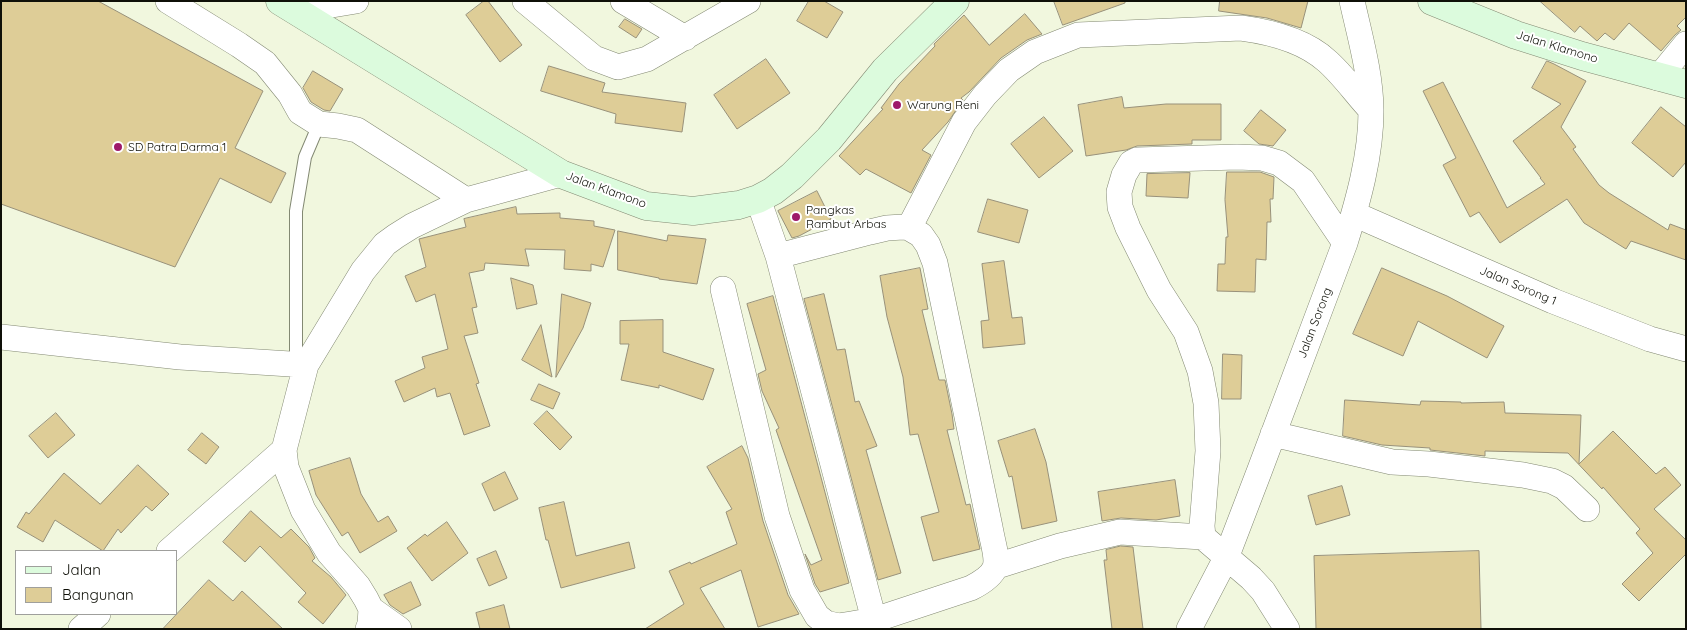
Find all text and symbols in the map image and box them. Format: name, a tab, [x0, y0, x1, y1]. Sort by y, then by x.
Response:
street label: Jalan Klamono	[1514, 28, 1600, 66]
place label: Warung Reni	[907, 98, 979, 112]
marker: Warung Reni	[891, 99, 903, 111]
place label: SD Patra Darma 1	[128, 140, 227, 154]
marker: SD Patra Darma 1	[112, 141, 124, 153]
street label: Jalan Klamono	[564, 169, 648, 211]
place label: Pangkas Rambut Arbas	[806, 203, 886, 231]
marker: Pangkas Rambut Arbas	[790, 211, 802, 223]
street label: Jalan Sorong 1	[1477, 263, 1559, 309]
street label: Jalan Sorong	[1295, 286, 1335, 360]
legend	[15, 550, 178, 615]
text: Jalan	[62, 560, 101, 579]
text: Bangunan	[62, 585, 134, 604]

